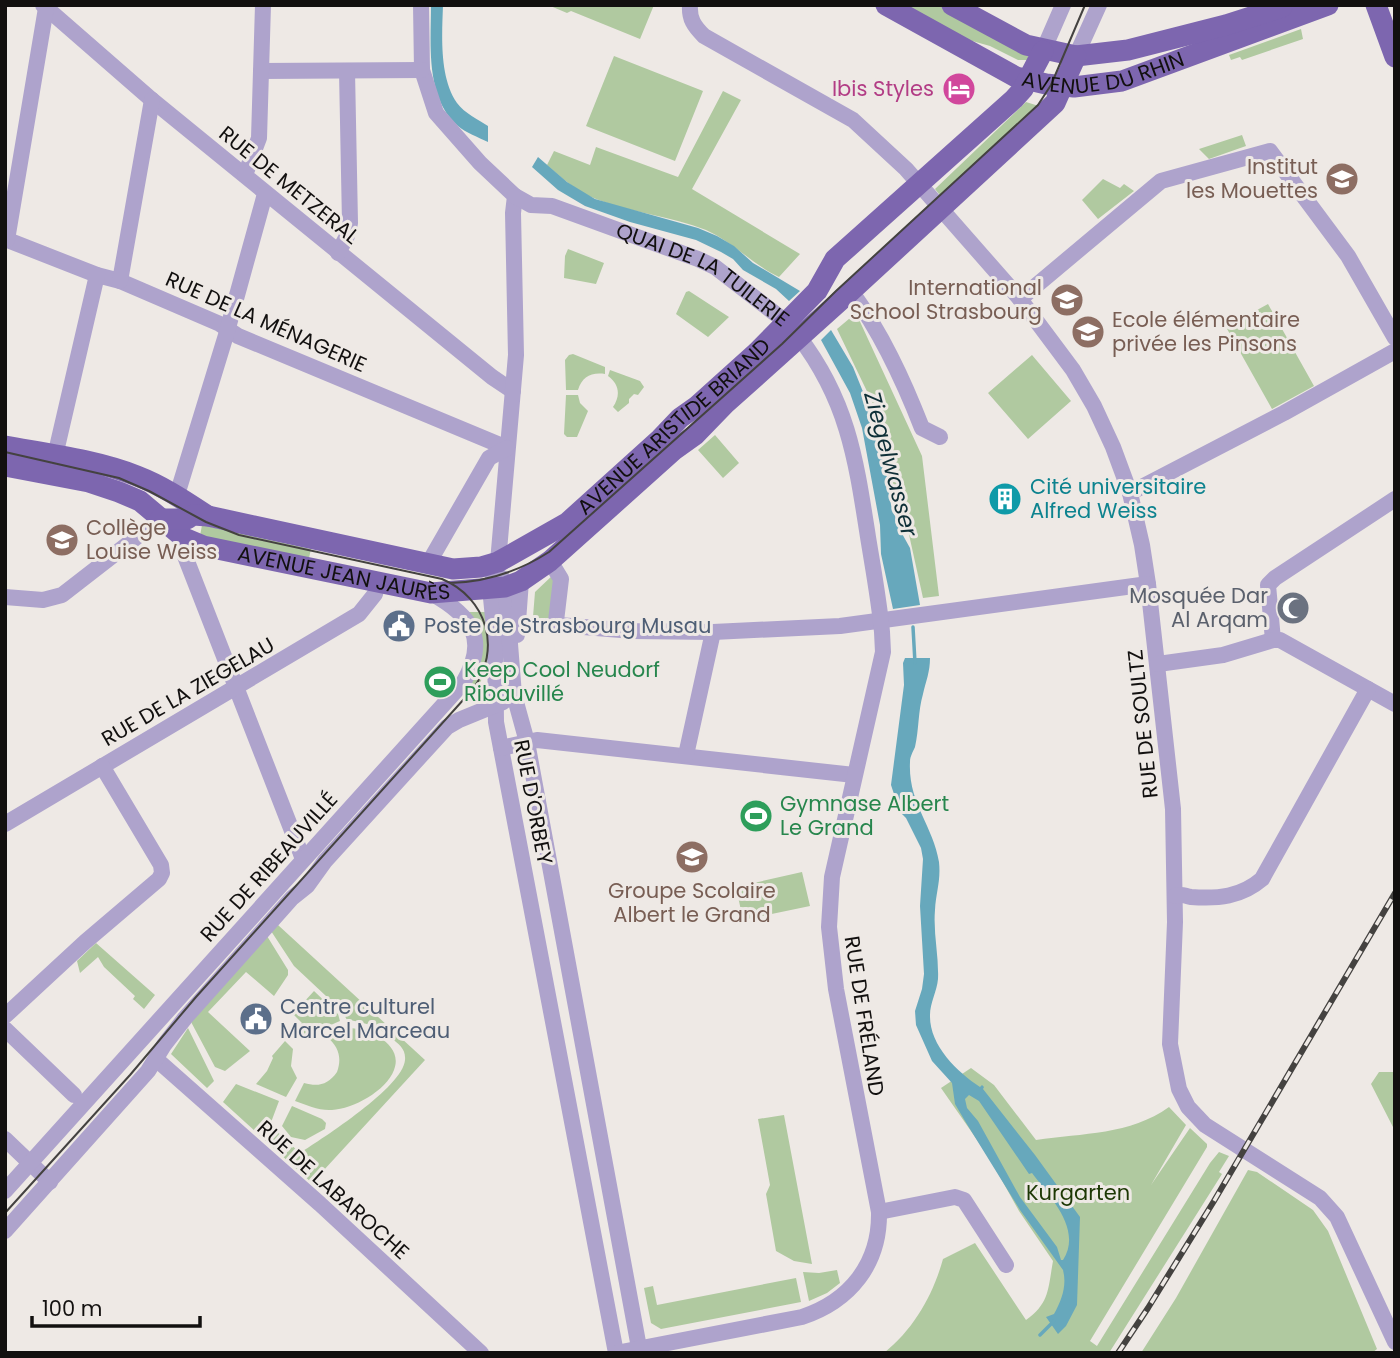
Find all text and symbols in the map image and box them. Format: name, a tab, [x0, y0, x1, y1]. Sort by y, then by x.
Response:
street label: AVENUE DU RHIN	[1019, 44, 1188, 101]
hotel icon: Ibis Styles	[940, 70, 978, 108]
place label: Ibis Styles	[832, 74, 934, 103]
street label: RUE DE METZERAL	[213, 119, 366, 250]
place label: Institut les Mouettes	[1186, 152, 1318, 205]
school or university icon: Institut les Mouettes	[1323, 160, 1361, 198]
street label: QUAI DE LA TUILERIE	[612, 215, 795, 333]
street label: RUE DE LA MÉNAGERIE	[161, 264, 371, 379]
place label: International School Strasbourg	[850, 273, 1042, 326]
school or university icon: International School Strasbourg	[1048, 281, 1086, 319]
place label: Ecole élémentaire privée les Pinsons	[1112, 305, 1300, 358]
school or university icon: Ecole élémentaire privée les Pinsons	[1069, 313, 1107, 351]
street label: AVENUE ARISTIDE BRIAND	[571, 332, 777, 521]
water label: Ziegelwasser	[856, 387, 926, 542]
place label: Cité universitaire Alfred Weiss	[1030, 472, 1206, 525]
building icon: Cité universitaire Alfred Weiss	[986, 480, 1024, 518]
place label: Collège Louise Weiss	[86, 513, 217, 566]
school or university icon: Collège Louise Weiss	[43, 521, 81, 559]
street label: AVENUE JEAN JAURÈS	[235, 539, 451, 607]
place label: Mosquée Dar Al Arqam	[1129, 581, 1268, 634]
mosque icon: Mosquée Dar Al Arqam	[1274, 589, 1312, 627]
public building icon: Poste de Strasbourg Musau	[380, 607, 418, 645]
place label: Poste de Strasbourg Musau	[424, 611, 711, 640]
street label: RUE DE LA ZIEGELAU	[96, 630, 280, 753]
street label: RUE DE SOULTZ	[1120, 648, 1165, 800]
place label: Keep Cool Neudorf Ribauvillé	[464, 655, 660, 708]
sports icon: Keep Cool Neudorf Ribauvillé	[421, 663, 459, 701]
street label: RUE D'ORBEY	[507, 737, 560, 867]
street label: RUE DE RIBEAUVILLÉ	[193, 785, 344, 948]
place label: Gymnase Albert Le Grand	[780, 789, 949, 842]
sports icon: Gymnase Albert Le Grand	[737, 797, 775, 835]
school or university icon: Groupe Scolaire Albert le Grand	[673, 838, 711, 876]
place label: Groupe Scolaire Albert le Grand	[608, 876, 776, 929]
street label: RUE DE FRÉLAND	[838, 934, 891, 1098]
place label: Centre culturel Marcel Marceau	[280, 992, 450, 1045]
public building icon: Centre culturel Marcel Marceau	[237, 1000, 275, 1038]
street label: RUE DE LABAROCHE	[251, 1113, 416, 1266]
park label: Kurgarten	[1026, 1178, 1130, 1207]
scale bar	[32, 1284, 200, 1328]
text: 100 m	[42, 1294, 102, 1323]

